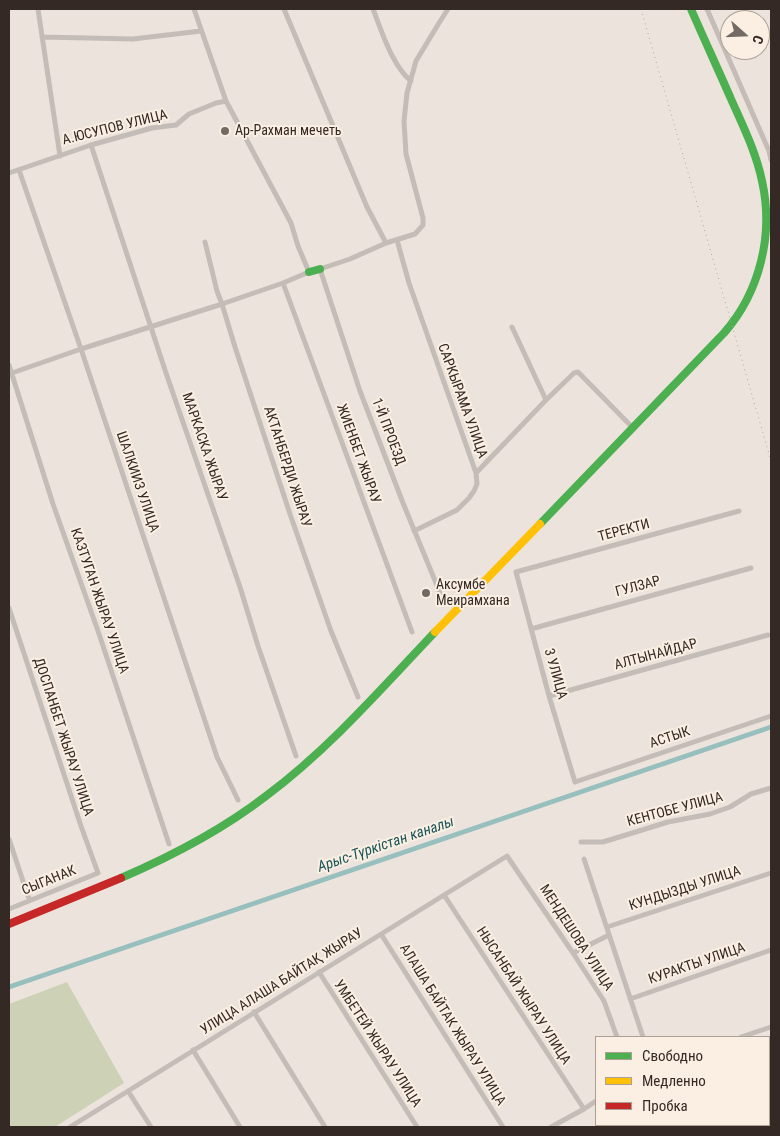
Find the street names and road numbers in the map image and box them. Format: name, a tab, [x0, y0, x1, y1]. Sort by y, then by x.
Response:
street label: А.ЮСУПОВ УЛИЦА	[61, 107, 169, 149]
street label: САРКЫРАМА УЛИЦА	[433, 341, 491, 461]
street label: МАРКАСКА ЖЫРАУ	[178, 391, 230, 503]
street label: 1-Й ПРОЕЗД	[368, 396, 408, 468]
street label: ЖИЕНБЕТ ЖЫРАУ	[332, 402, 384, 506]
street label: АКТАНБЕРДИ ЖЫРАУ	[259, 404, 315, 530]
street label: ШАЛКИИЗ УЛИЦА	[112, 429, 162, 535]
street label: ТЕРЕКТИ	[596, 516, 652, 546]
street label: КАЗТУГАН ЖЫРАУ УЛИЦА	[66, 526, 132, 676]
street label: ГУЛЗАР	[614, 573, 662, 601]
street label: АЛТЫНАЙДАР	[613, 636, 699, 674]
street label: 3 УЛИЦА	[540, 647, 570, 701]
street label: ДОСПАНБЕТ ЖЫРАУ УЛИЦА	[29, 656, 97, 818]
street label: АСТЫК	[648, 724, 692, 752]
street label: КЕНТОБЕ УЛИЦА	[625, 789, 725, 831]
street label: СЫГАНАК	[20, 863, 78, 899]
street label: КУНДЫЗДЫ УЛИЦА	[627, 863, 743, 915]
street label: МЕНДЕШОВА УЛИЦА	[535, 882, 617, 994]
street label: НЫСАНБАЙ ЖЫРАУ УЛИЦА	[472, 924, 574, 1068]
street label: УЛИЦА АЛАША БАЙТАҚ ЖЫРАУ	[198, 925, 366, 1039]
street label: КУРАКТЫ УЛИЦА	[646, 940, 748, 988]
street label: АЛАША БАЙТАК ЖЫРАУ УЛИЦА	[395, 941, 509, 1109]
street label: УМБЕТЕЙ ЖЫРАУ УЛИЦА	[330, 977, 424, 1111]

